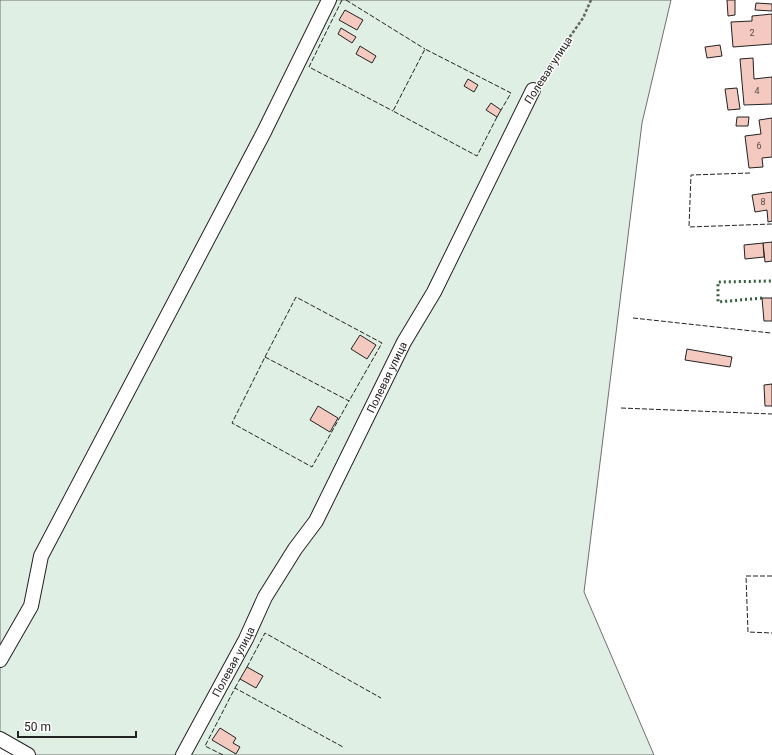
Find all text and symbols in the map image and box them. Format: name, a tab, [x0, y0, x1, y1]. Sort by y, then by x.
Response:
house number: 2	[749, 28, 755, 38]
street label: Полевая улица	[522, 34, 575, 106]
house number: 4	[754, 86, 760, 96]
house number: 6	[756, 141, 762, 151]
house number: 8	[760, 197, 766, 207]
street label: Полевая улица	[364, 340, 410, 415]
street label: Полевая улица	[210, 625, 258, 699]
scale bar	[18, 713, 136, 739]
text: 50 m	[24, 720, 51, 734]

